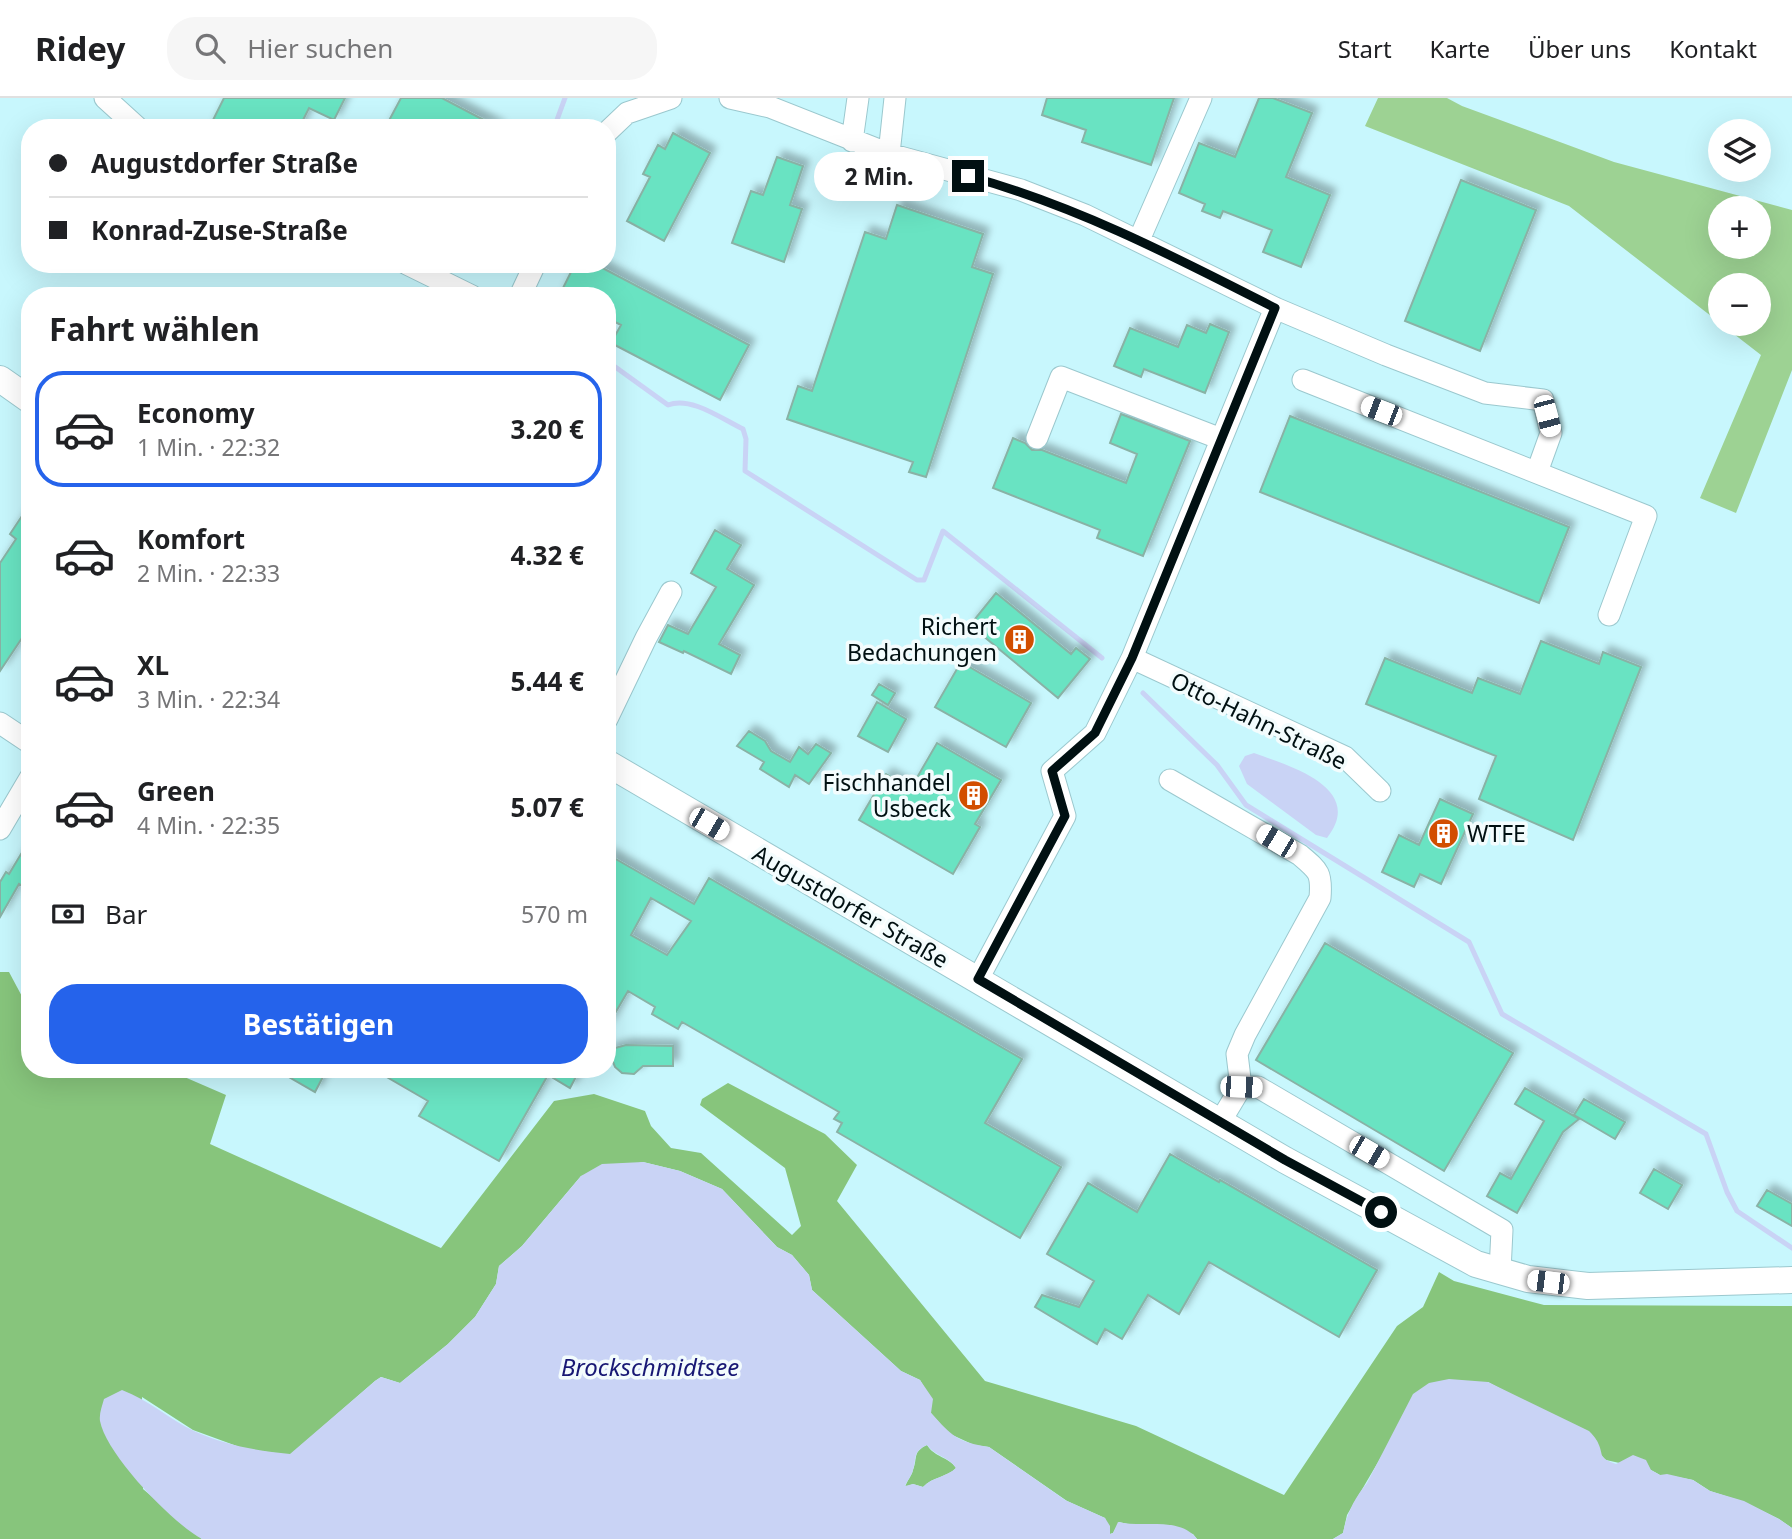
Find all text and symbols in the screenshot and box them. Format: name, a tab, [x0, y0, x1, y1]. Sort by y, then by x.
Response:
search box	[167, 17, 657, 80]
text: Ridey	[35, 26, 125, 71]
icon: search	[191, 29, 229, 67]
text: Hier suchen	[247, 30, 393, 66]
text: Start	[1338, 32, 1392, 65]
text: Karte	[1430, 32, 1490, 65]
text: Über uns	[1528, 32, 1631, 65]
text: Kontakt	[1669, 32, 1757, 65]
map controls	[1708, 119, 1771, 336]
button: layers	[1708, 119, 1771, 182]
text: Augustdorfer Straße	[91, 145, 358, 181]
callout: 2 Min.	[814, 152, 944, 200]
text: 2 Min.	[844, 160, 914, 192]
route end	[952, 160, 984, 192]
button: +	[1708, 196, 1771, 259]
text: Konrad-Zuse-Straße	[91, 212, 348, 248]
button: −	[1708, 273, 1771, 336]
text: Fahrt wählen	[49, 307, 260, 350]
car	[1532, 393, 1563, 439]
car	[1358, 394, 1405, 428]
text: Economy	[137, 395, 255, 431]
icon: car	[53, 398, 116, 461]
text: 3.20 €	[510, 411, 584, 447]
text: 1 Min. · 22:32	[137, 431, 280, 463]
text: Komfort	[137, 521, 245, 557]
icon: car	[53, 524, 116, 587]
text: 4.32 €	[510, 537, 584, 573]
text: 2 Min. · 22:33	[137, 557, 280, 589]
place label: Richert Bedachungen	[847, 610, 997, 668]
building icon: Richert Bedachungen	[1003, 622, 1037, 656]
text: XL	[137, 647, 169, 683]
icon: car	[53, 650, 116, 713]
text: 5.44 €	[510, 663, 584, 699]
street label: Otto-Hahn-Straße	[1166, 664, 1352, 776]
text: 3 Min. · 22:34	[137, 683, 280, 715]
place label: Fischhandel Usbeck	[822, 766, 952, 824]
text: Green	[137, 773, 215, 809]
icon: car	[53, 776, 116, 839]
building icon: Fischhandel Usbeck	[957, 778, 991, 812]
text: 5.07 €	[510, 789, 584, 825]
car	[686, 804, 733, 844]
text: 4 Min. · 22:35	[137, 809, 280, 841]
building icon: WTFE	[1427, 816, 1461, 850]
place label: WTFE	[1467, 817, 1526, 849]
car	[1253, 821, 1300, 861]
street label: Augustdorfer Straße	[747, 837, 955, 975]
icon: cash	[49, 895, 87, 933]
text: Bar	[105, 896, 147, 932]
text: 570 m	[521, 898, 588, 930]
button: Bestätigen	[49, 984, 588, 1064]
car	[1220, 1076, 1263, 1098]
car	[1346, 1132, 1393, 1172]
route start	[1365, 1196, 1397, 1228]
car	[1526, 1269, 1571, 1295]
water label: Brockschmidtsee	[561, 1350, 739, 1383]

